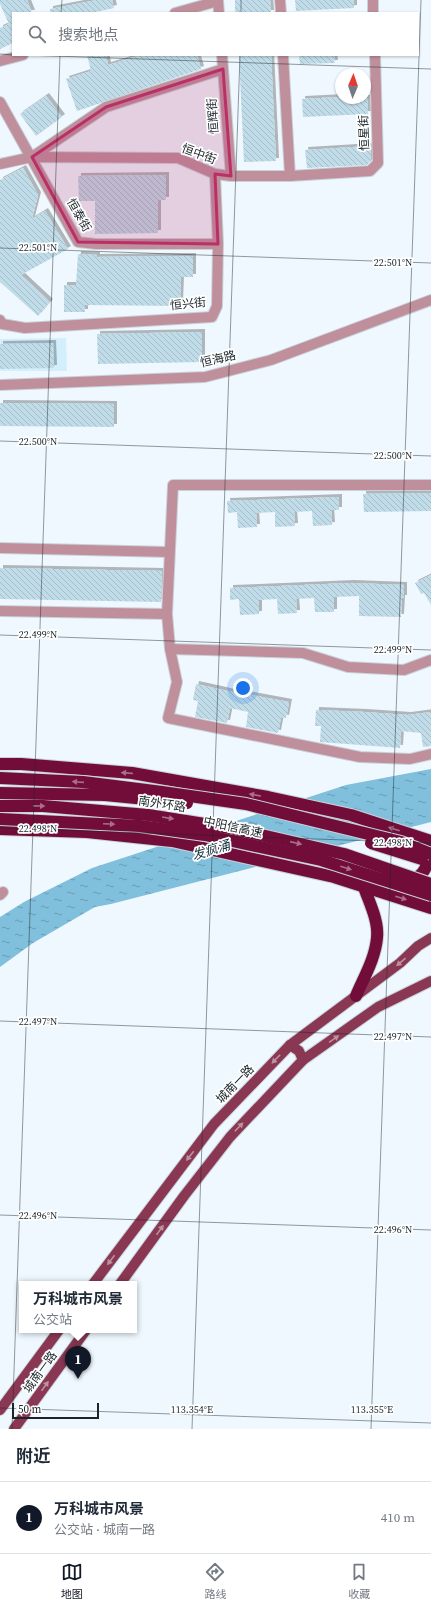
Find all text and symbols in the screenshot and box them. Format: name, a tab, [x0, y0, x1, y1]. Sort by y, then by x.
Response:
search box	[12, 12, 419, 56]
icon: search	[26, 23, 48, 45]
text: 搜索地点	[58, 24, 118, 45]
north arrow	[335, 68, 371, 104]
street label: 恒辉街	[204, 97, 222, 135]
street label: 恒星街	[355, 115, 373, 151]
street label: 恒中街	[179, 140, 219, 168]
street label: 恒泰街	[63, 195, 95, 235]
text: 22.501°N	[19, 241, 57, 254]
text: 22.501°N	[374, 256, 412, 269]
street label: 恒兴街	[169, 294, 207, 314]
street label: 恒海路	[199, 347, 237, 371]
text: 22.500°N	[19, 435, 57, 448]
text: 22.500°N	[374, 449, 412, 462]
text: 22.499°N	[19, 628, 57, 641]
text: 22.499°N	[374, 643, 412, 656]
your location	[233, 678, 253, 698]
one-way arrow	[121, 770, 133, 776]
one-way arrow	[72, 778, 84, 785]
one-way arrow	[249, 791, 261, 797]
street label: 南外环路	[137, 793, 187, 815]
one-way arrow	[33, 803, 45, 810]
street label: 中阳信高速	[202, 813, 264, 841]
one-way arrow	[162, 816, 174, 822]
one-way arrow	[103, 821, 115, 828]
text: 22.498°N	[19, 822, 57, 835]
one-way arrow	[388, 826, 400, 832]
water label: 发疯涌	[190, 836, 234, 864]
text: 22.498°N	[374, 836, 412, 849]
one-way arrow	[290, 841, 302, 847]
one-way arrow	[341, 865, 353, 871]
one-way arrow	[395, 895, 407, 901]
one-way arrow	[395, 957, 406, 966]
text: 22.497°N	[19, 1015, 57, 1028]
text: 22.497°N	[374, 1030, 412, 1043]
one-way arrow	[329, 1035, 339, 1043]
one-way arrow	[271, 1054, 281, 1064]
street label: 城南一路	[213, 1061, 257, 1107]
one-way arrow	[235, 1122, 244, 1132]
one-way arrow	[185, 1150, 194, 1161]
text: 22.496°N	[19, 1209, 57, 1222]
text: 22.496°N	[374, 1223, 412, 1236]
one-way arrow	[156, 1225, 164, 1235]
one-way arrow	[107, 1254, 116, 1265]
popup	[19, 1281, 137, 1333]
text: 万科城市风景	[33, 1288, 123, 1309]
text: 公交站	[33, 1311, 72, 1328]
pin: 1	[65, 1346, 91, 1379]
street label: 城南一路	[19, 1348, 61, 1396]
one-way arrow	[41, 1381, 49, 1392]
scale bar	[12, 1401, 99, 1420]
text: 50 m	[18, 1402, 41, 1417]
text: 113.354°E	[171, 1403, 213, 1416]
text: 113.355°E	[351, 1403, 393, 1416]
text: 附近	[16, 1444, 50, 1468]
text: 万科城市风景	[54, 1498, 144, 1519]
text: 1	[25, 1509, 33, 1526]
text: 410 m	[381, 1509, 415, 1526]
text: 公交站 · 城南一路	[54, 1521, 155, 1538]
tab: 地图	[61, 1561, 83, 1602]
tab: 路线	[204, 1561, 226, 1602]
tab: 收藏	[348, 1561, 370, 1602]

